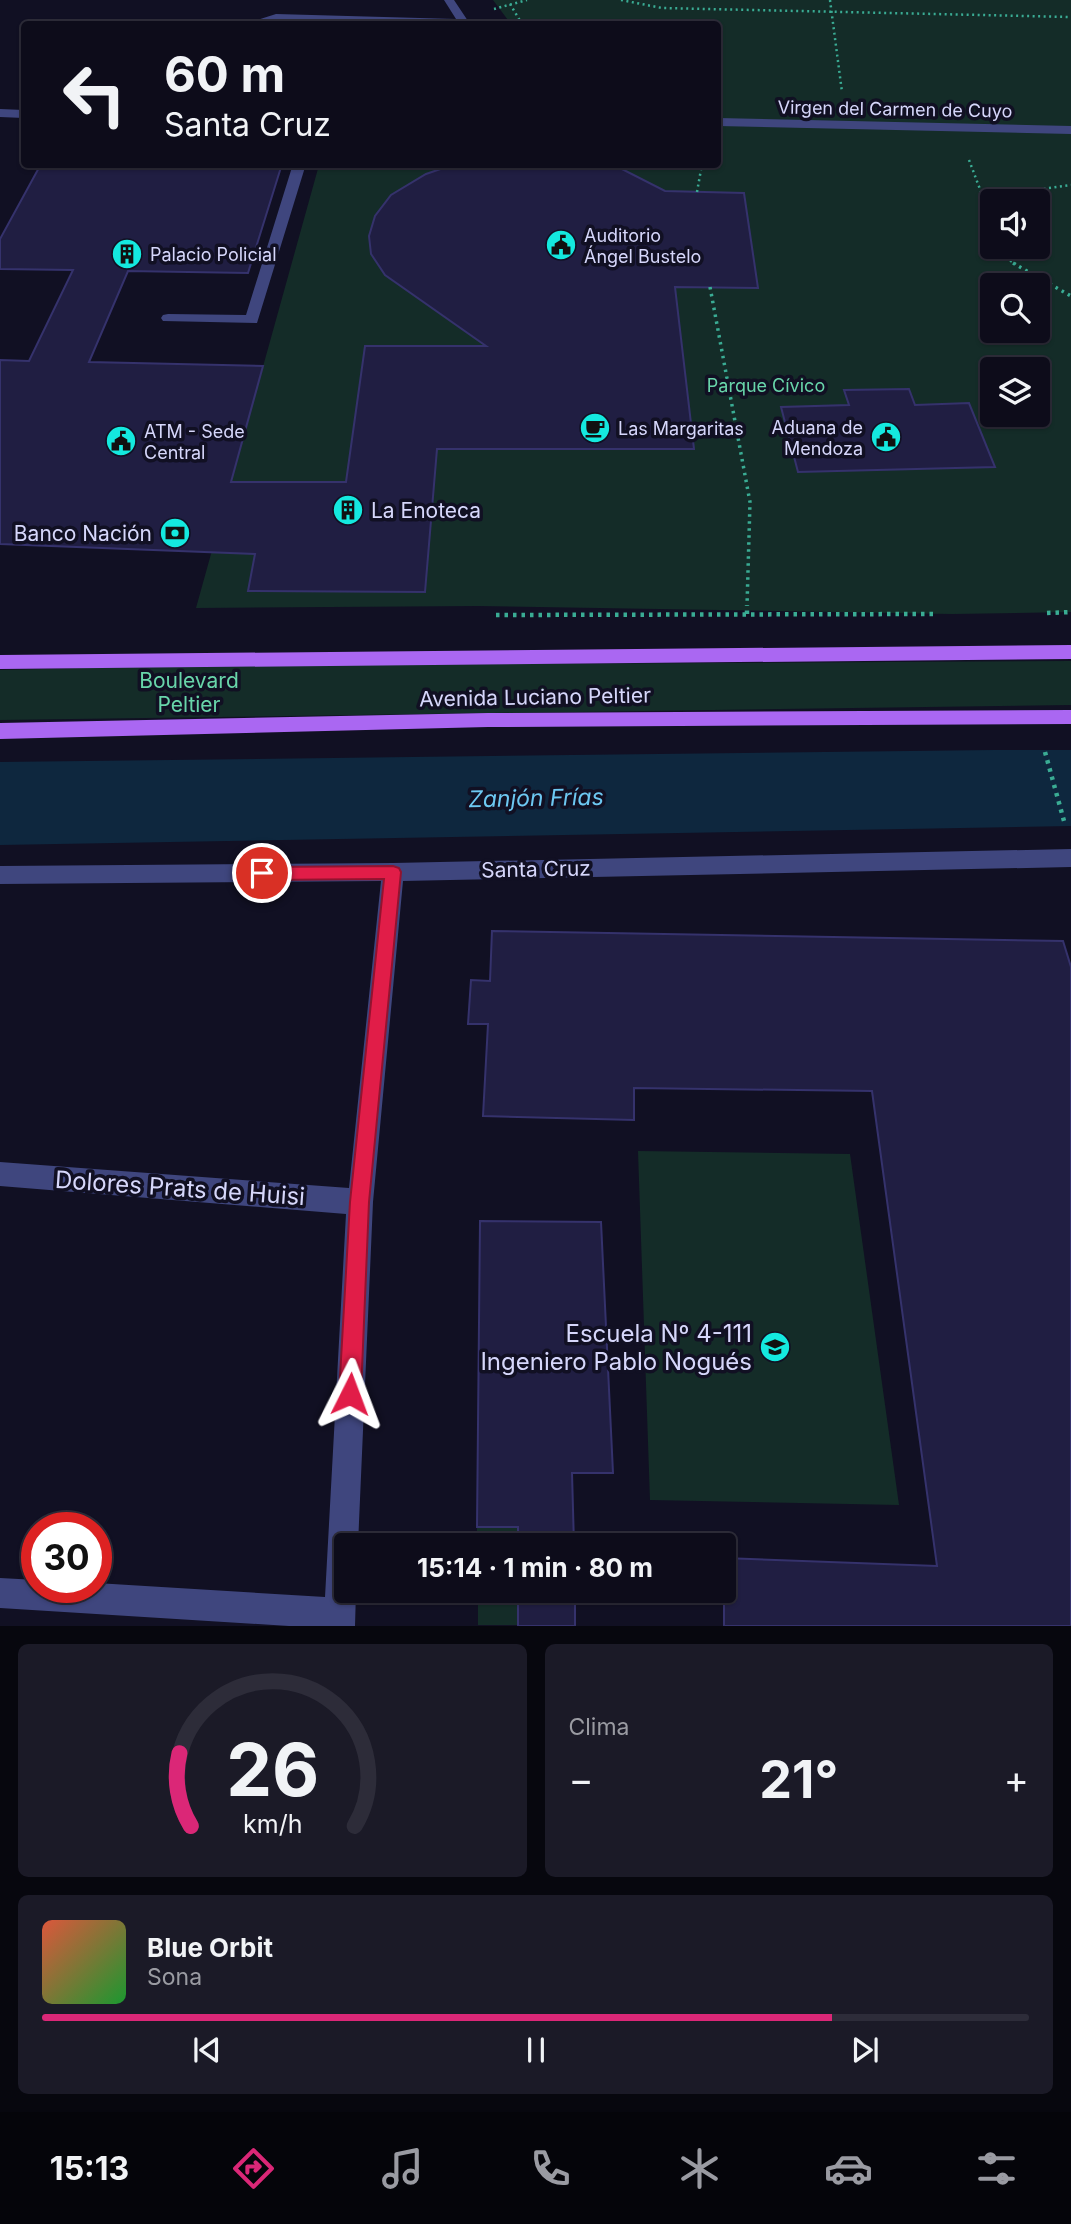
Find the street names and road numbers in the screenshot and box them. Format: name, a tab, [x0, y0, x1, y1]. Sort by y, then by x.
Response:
street label: Virgen del Carmen de Cuyo	[778, 96, 1012, 122]
street label: Avenida Luciano Peltier	[419, 682, 651, 712]
street label: Santa Cruz	[481, 856, 591, 882]
street label: Dolores Prats de Huisi	[54, 1165, 306, 1211]

